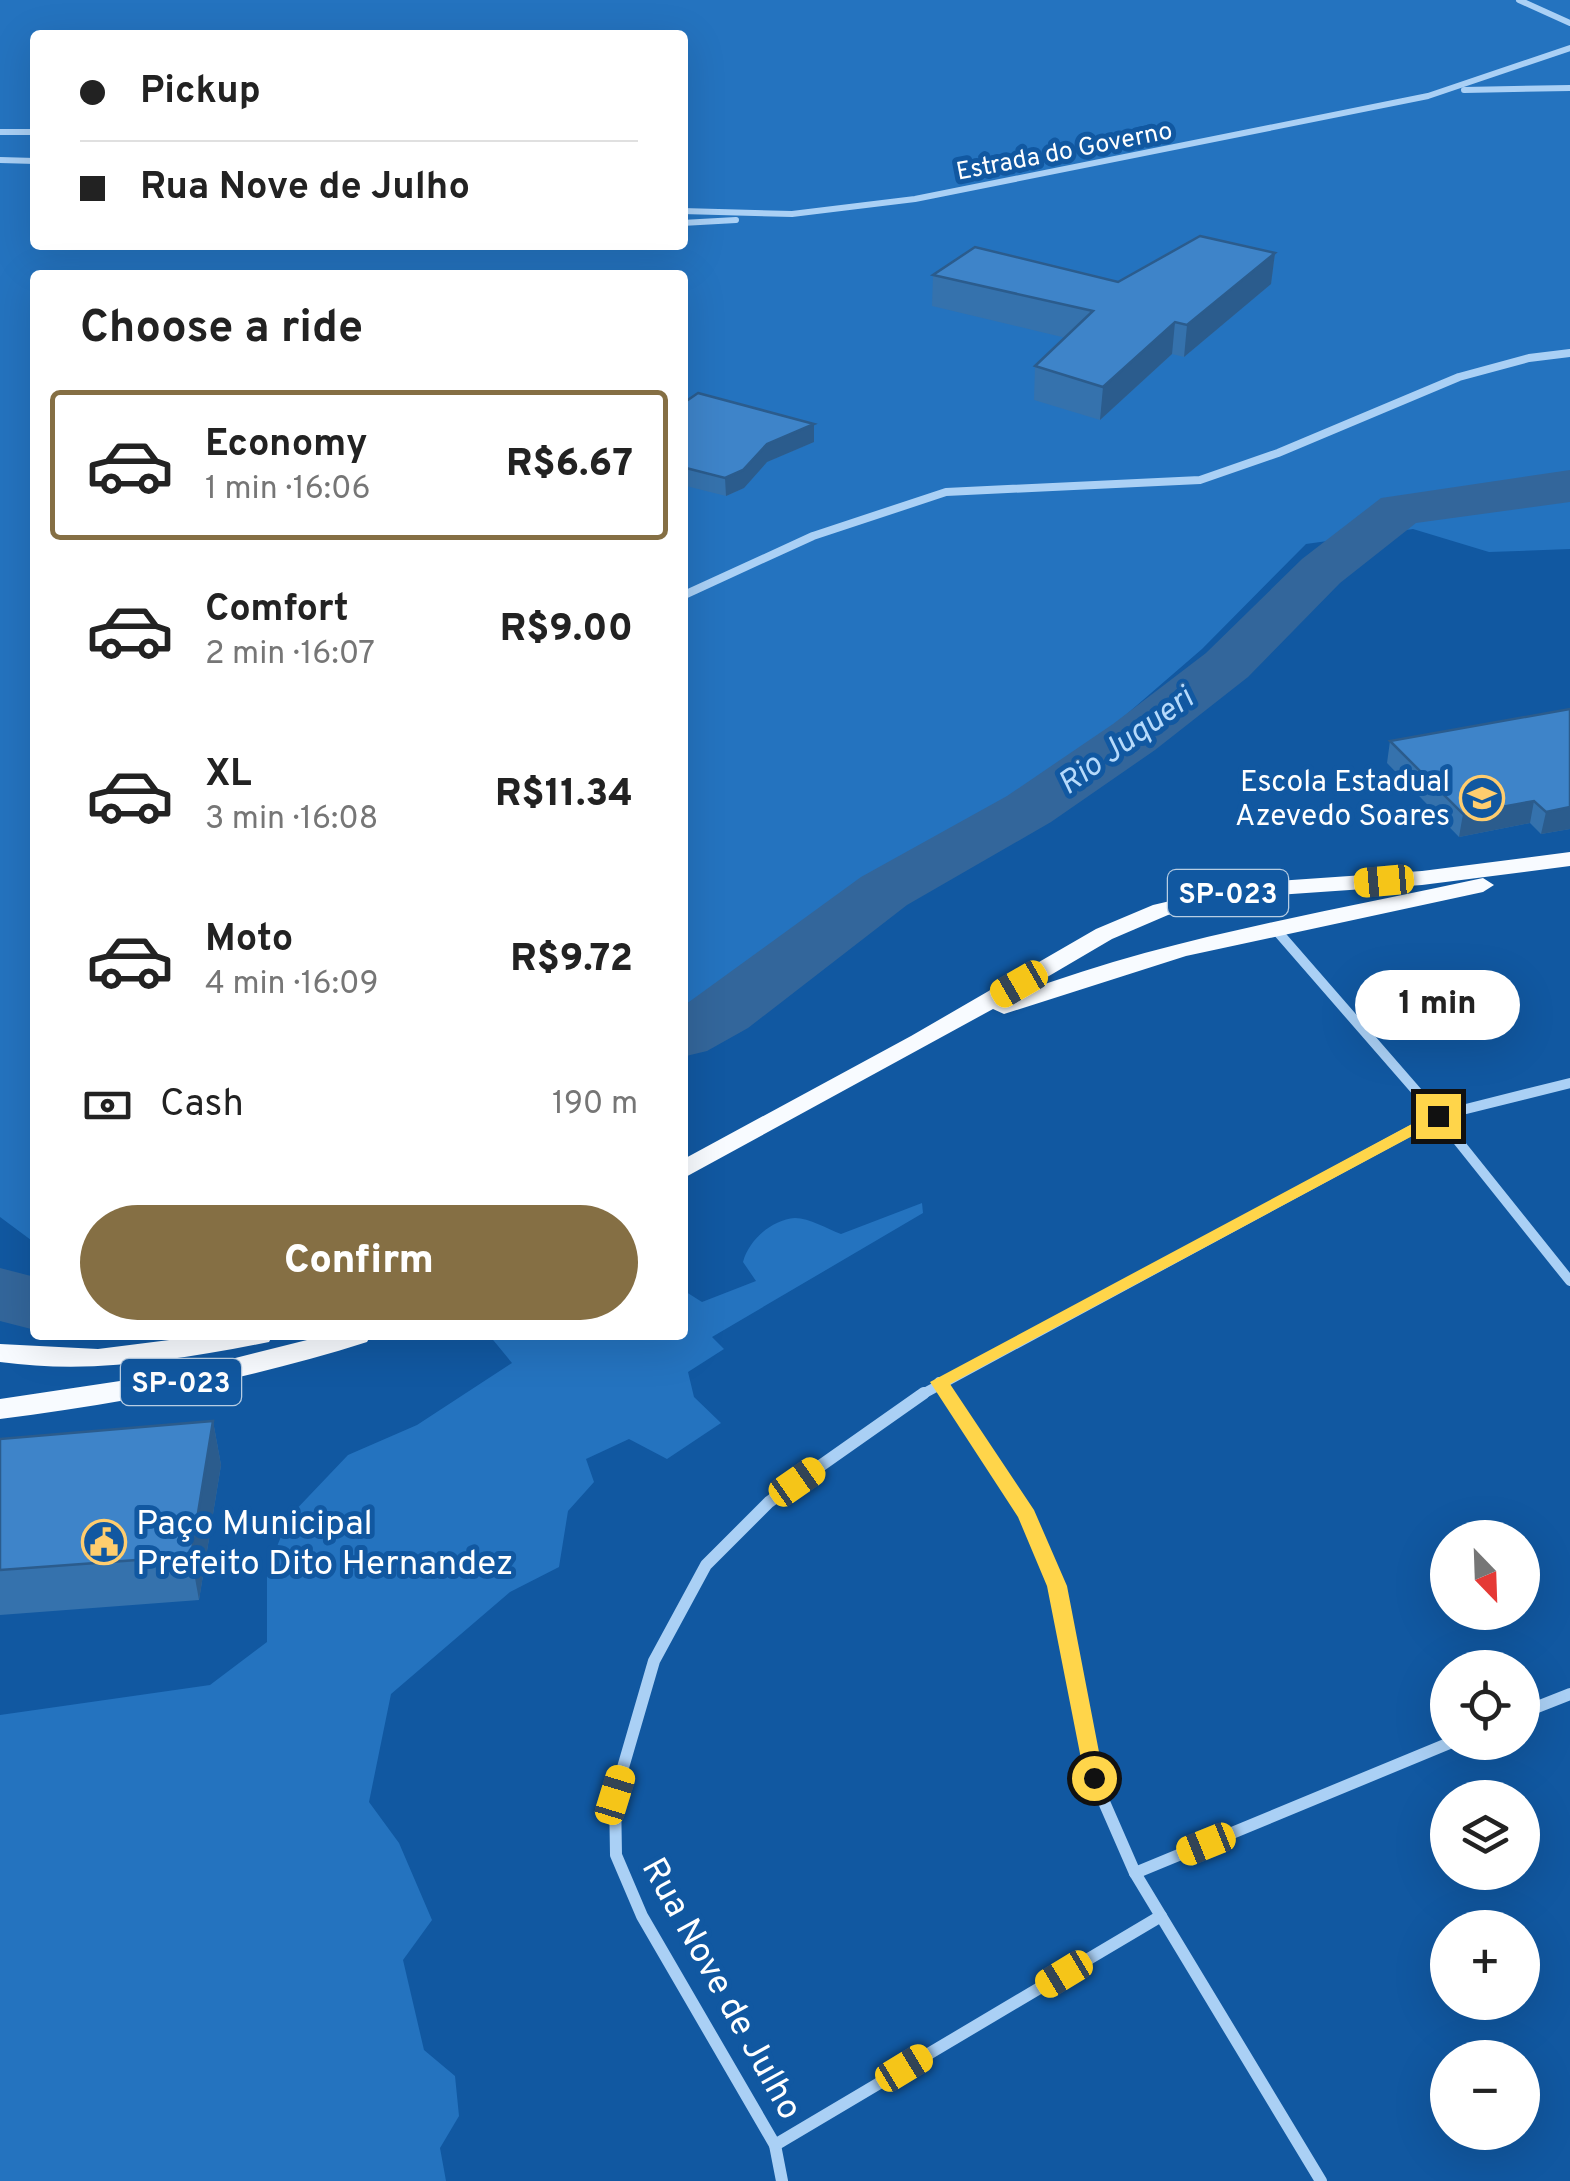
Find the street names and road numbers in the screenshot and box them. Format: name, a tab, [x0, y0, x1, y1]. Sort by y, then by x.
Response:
street label: Estrada do Governo	[954, 116, 1175, 190]
road number: SP-023	[1168, 870, 1288, 916]
road number: SP-023	[121, 1359, 241, 1405]
street label: Rua Nove de Julho	[630, 1851, 811, 2128]

